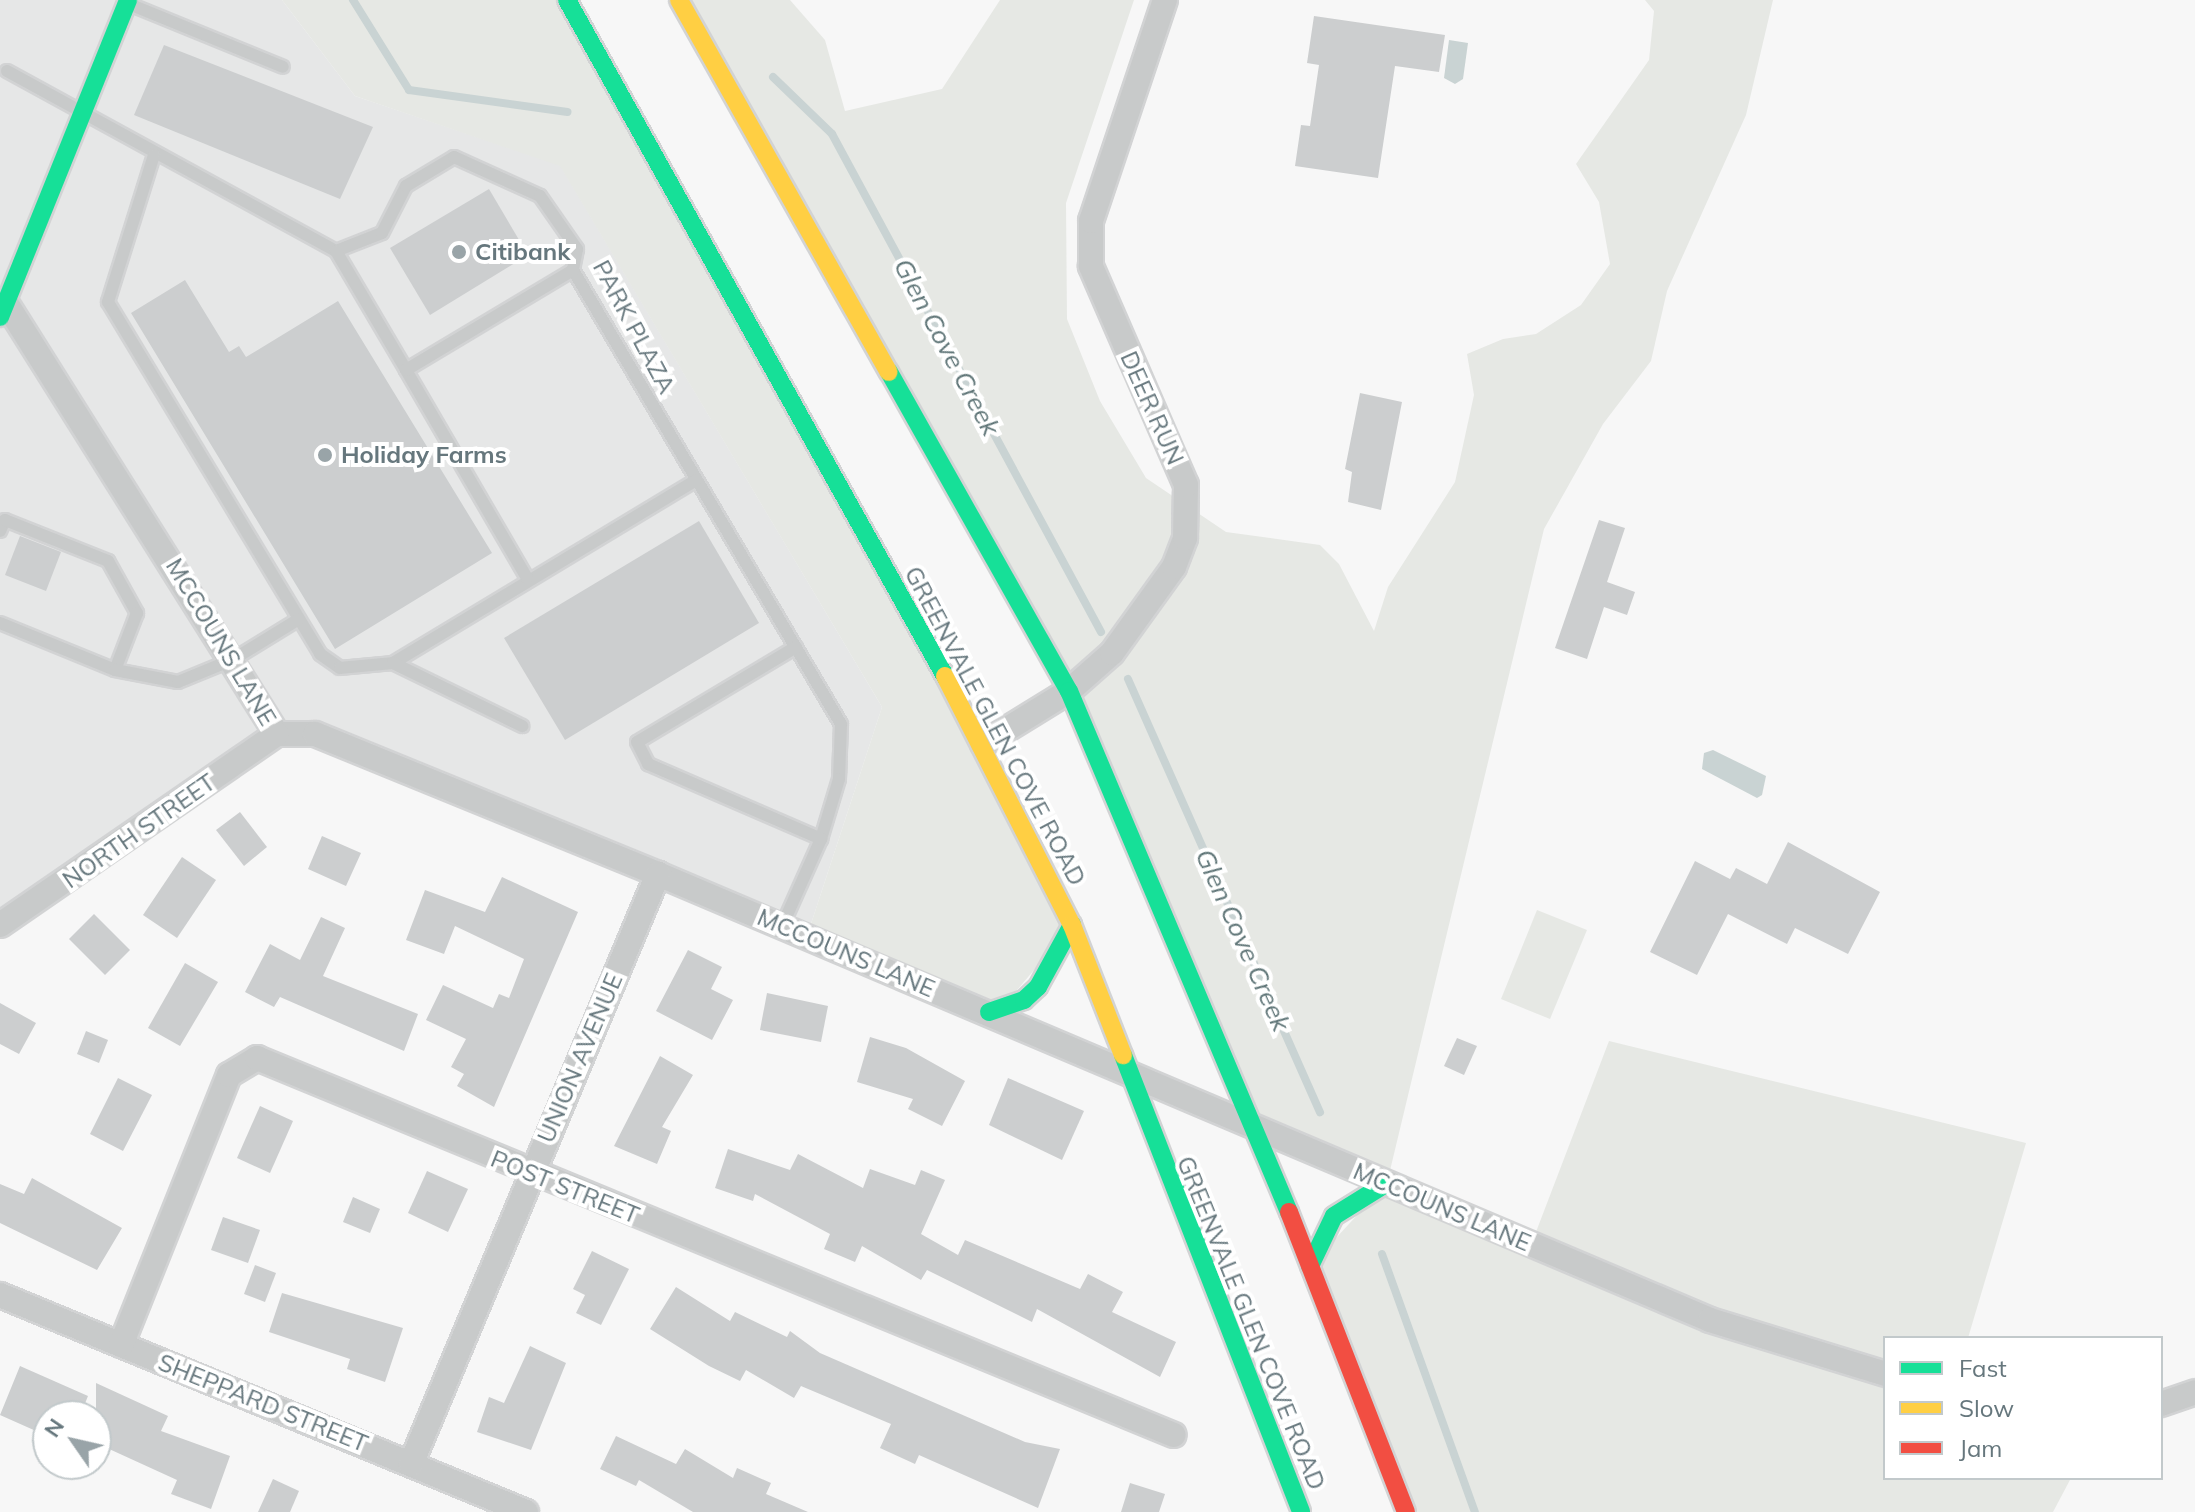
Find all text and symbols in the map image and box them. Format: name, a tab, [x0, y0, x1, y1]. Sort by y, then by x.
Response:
place label: Citibank	[475, 238, 571, 266]
marker: Citibank	[450, 243, 468, 261]
water label: Glen Cove Creek	[887, 253, 1007, 441]
street label: PARK PLAZA	[587, 255, 681, 399]
street label: DEER RUN	[1114, 347, 1190, 469]
place label: Holiday Farms	[341, 441, 507, 469]
marker: Holiday Farms	[316, 446, 334, 464]
street label: MCCOUNS LANE	[160, 553, 282, 731]
street label: GREENVALE GLEN COVE ROAD	[898, 562, 1092, 890]
street label: NORTH STREET	[57, 768, 221, 894]
water label: Glen Cove Creek	[1189, 844, 1297, 1036]
street label: MCCOUNS LANE	[753, 903, 939, 1003]
street label: UNION AVENUE	[531, 969, 629, 1147]
street label: POST STREET	[487, 1144, 643, 1230]
street label: GREENVALE GLEN COVE ROAD	[1171, 1152, 1331, 1494]
street label: MCCOUNS LANE	[1349, 1157, 1535, 1257]
legend	[1883, 1336, 2163, 1480]
street label: SHEPPARD STREET	[154, 1348, 372, 1458]
text: Fast	[1959, 1353, 2007, 1383]
text: Slow	[1959, 1393, 2014, 1423]
north arrow	[32, 1400, 112, 1480]
text: N	[38, 1413, 70, 1442]
text: Jam	[1959, 1433, 2002, 1463]

